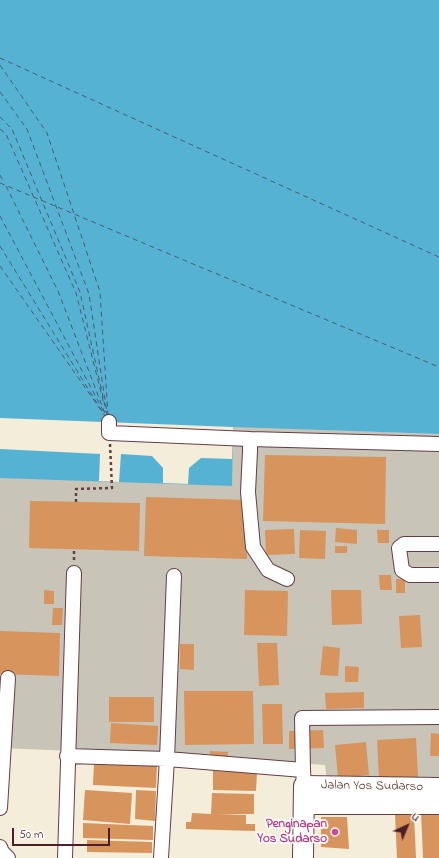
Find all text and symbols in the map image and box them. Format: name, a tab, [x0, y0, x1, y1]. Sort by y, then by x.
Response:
street label: Jalan Yos Sudarso	[321, 778, 423, 796]
north arrow	[387, 806, 427, 846]
text: U	[407, 809, 423, 826]
place label: Penginapan Yos Sudarso	[257, 817, 327, 848]
scale bar	[14, 820, 112, 846]
text: 50 m	[19, 826, 43, 844]
marker: Penginapan Yos Sudarso	[330, 827, 340, 837]

